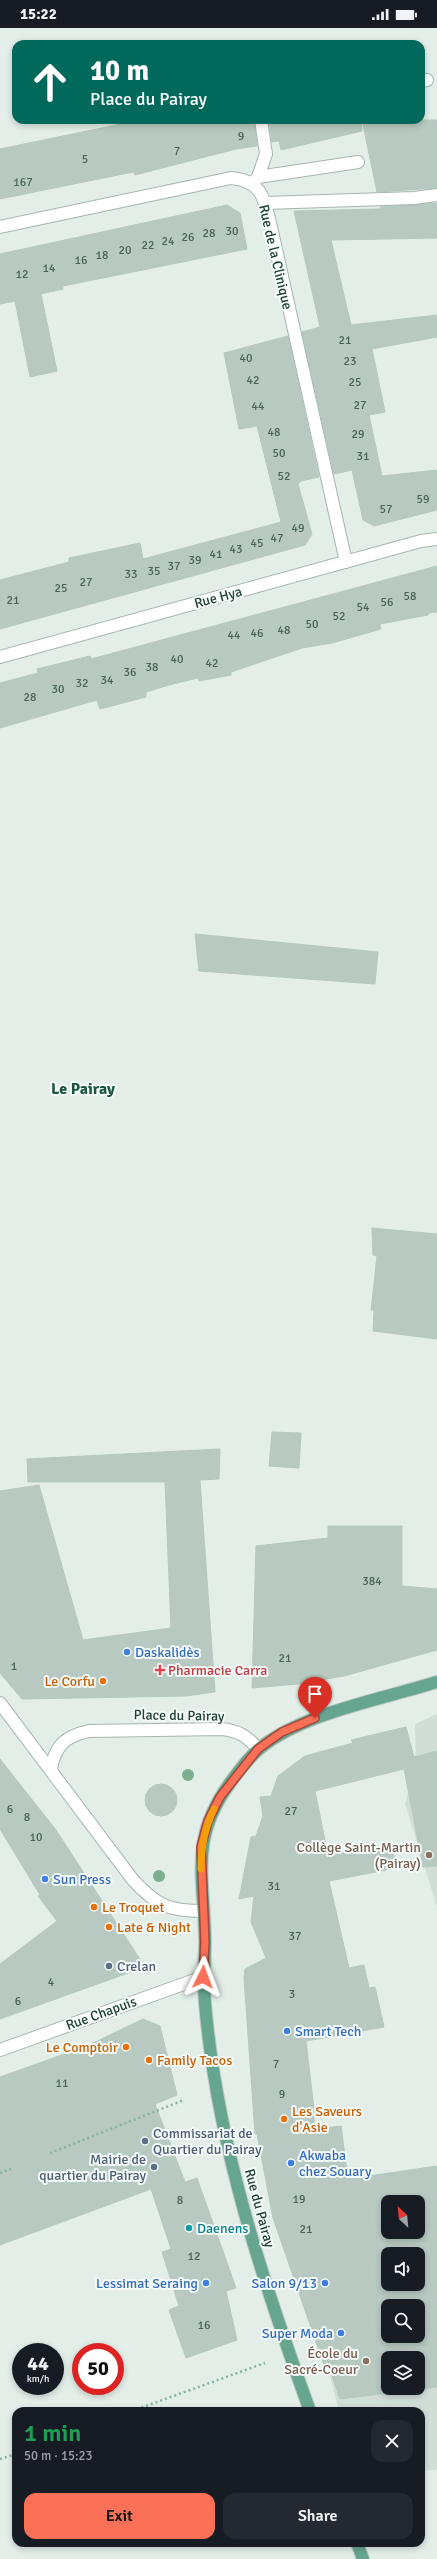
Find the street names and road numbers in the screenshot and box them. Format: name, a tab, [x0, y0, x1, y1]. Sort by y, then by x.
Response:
street label: Rue de la Clinique	[255, 203, 296, 311]
street label: Rue Hya	[192, 583, 244, 612]
street label: Place du Pairay	[133, 1706, 225, 1725]
street label: Rue Chapuis	[64, 1993, 139, 2034]
street label: Rue du Pairay	[241, 2167, 278, 2250]

